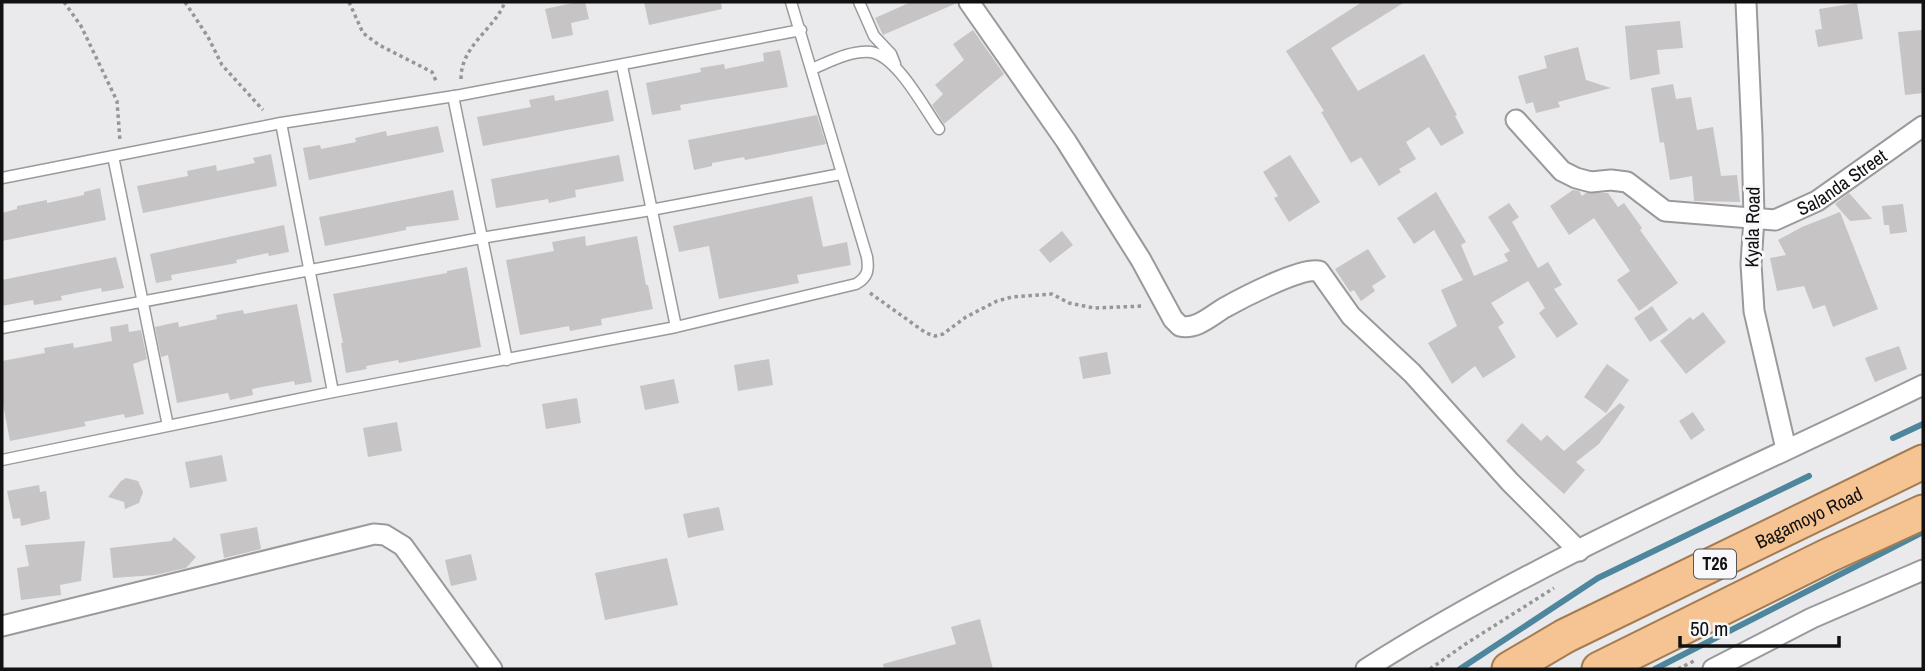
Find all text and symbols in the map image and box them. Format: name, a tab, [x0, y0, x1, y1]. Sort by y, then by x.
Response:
street label: Salanda Street	[1793, 143, 1892, 221]
street label: Kyala Road	[1738, 187, 1766, 267]
street label: Bagamoyo Road	[1751, 480, 1867, 555]
road number: T26	[1694, 550, 1736, 578]
scale bar	[1680, 604, 1839, 648]
text: 50 m	[1690, 614, 1728, 643]

